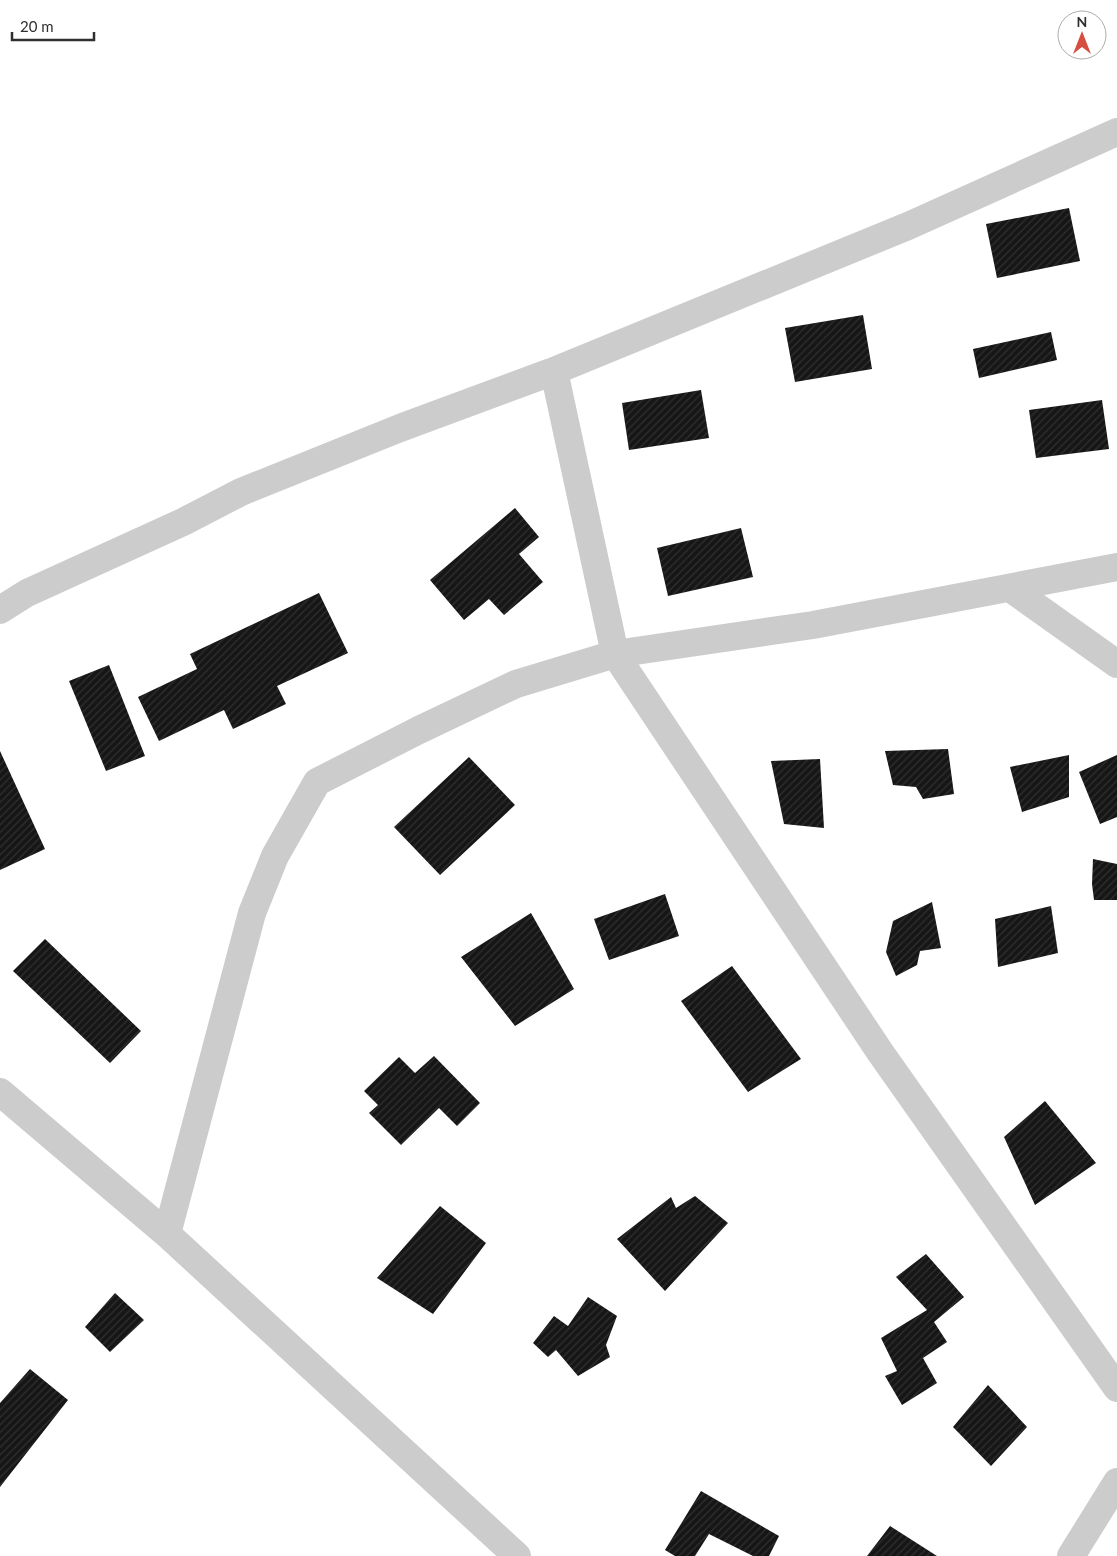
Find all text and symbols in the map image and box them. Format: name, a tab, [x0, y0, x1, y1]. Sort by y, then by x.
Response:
scale bar	[12, 10, 95, 42]
north arrow	[1057, 10, 1107, 60]
text: N	[1077, 13, 1087, 30]
text: 20 m	[20, 17, 54, 35]

